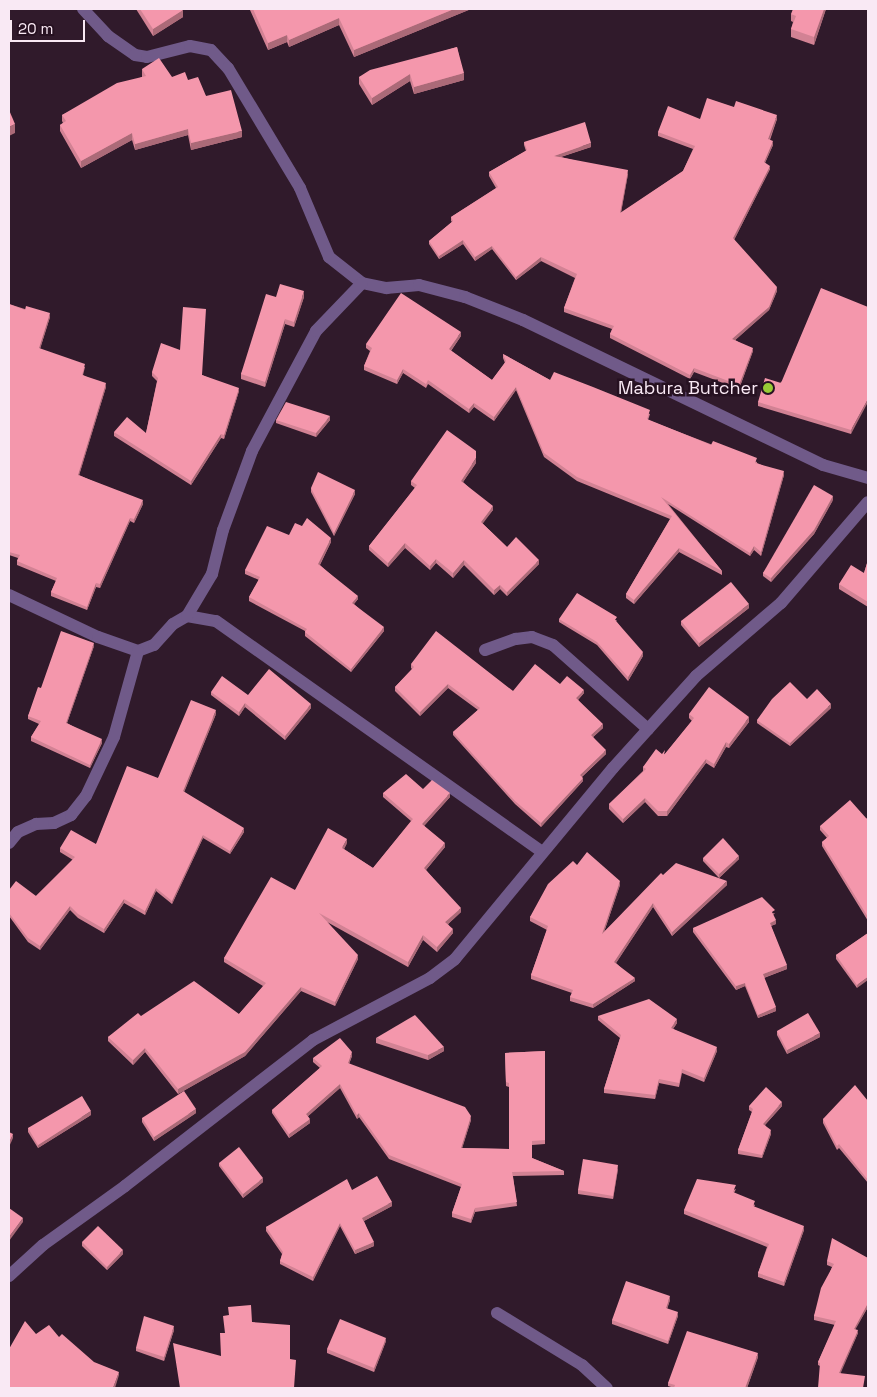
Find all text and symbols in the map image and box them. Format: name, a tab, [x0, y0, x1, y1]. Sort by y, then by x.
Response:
scale bar	[12, 10, 88, 42]
text: 20 m	[18, 19, 53, 38]
place label: Mabura Butcher	[618, 377, 758, 399]
marker: Mabura Butcher	[762, 382, 774, 394]

